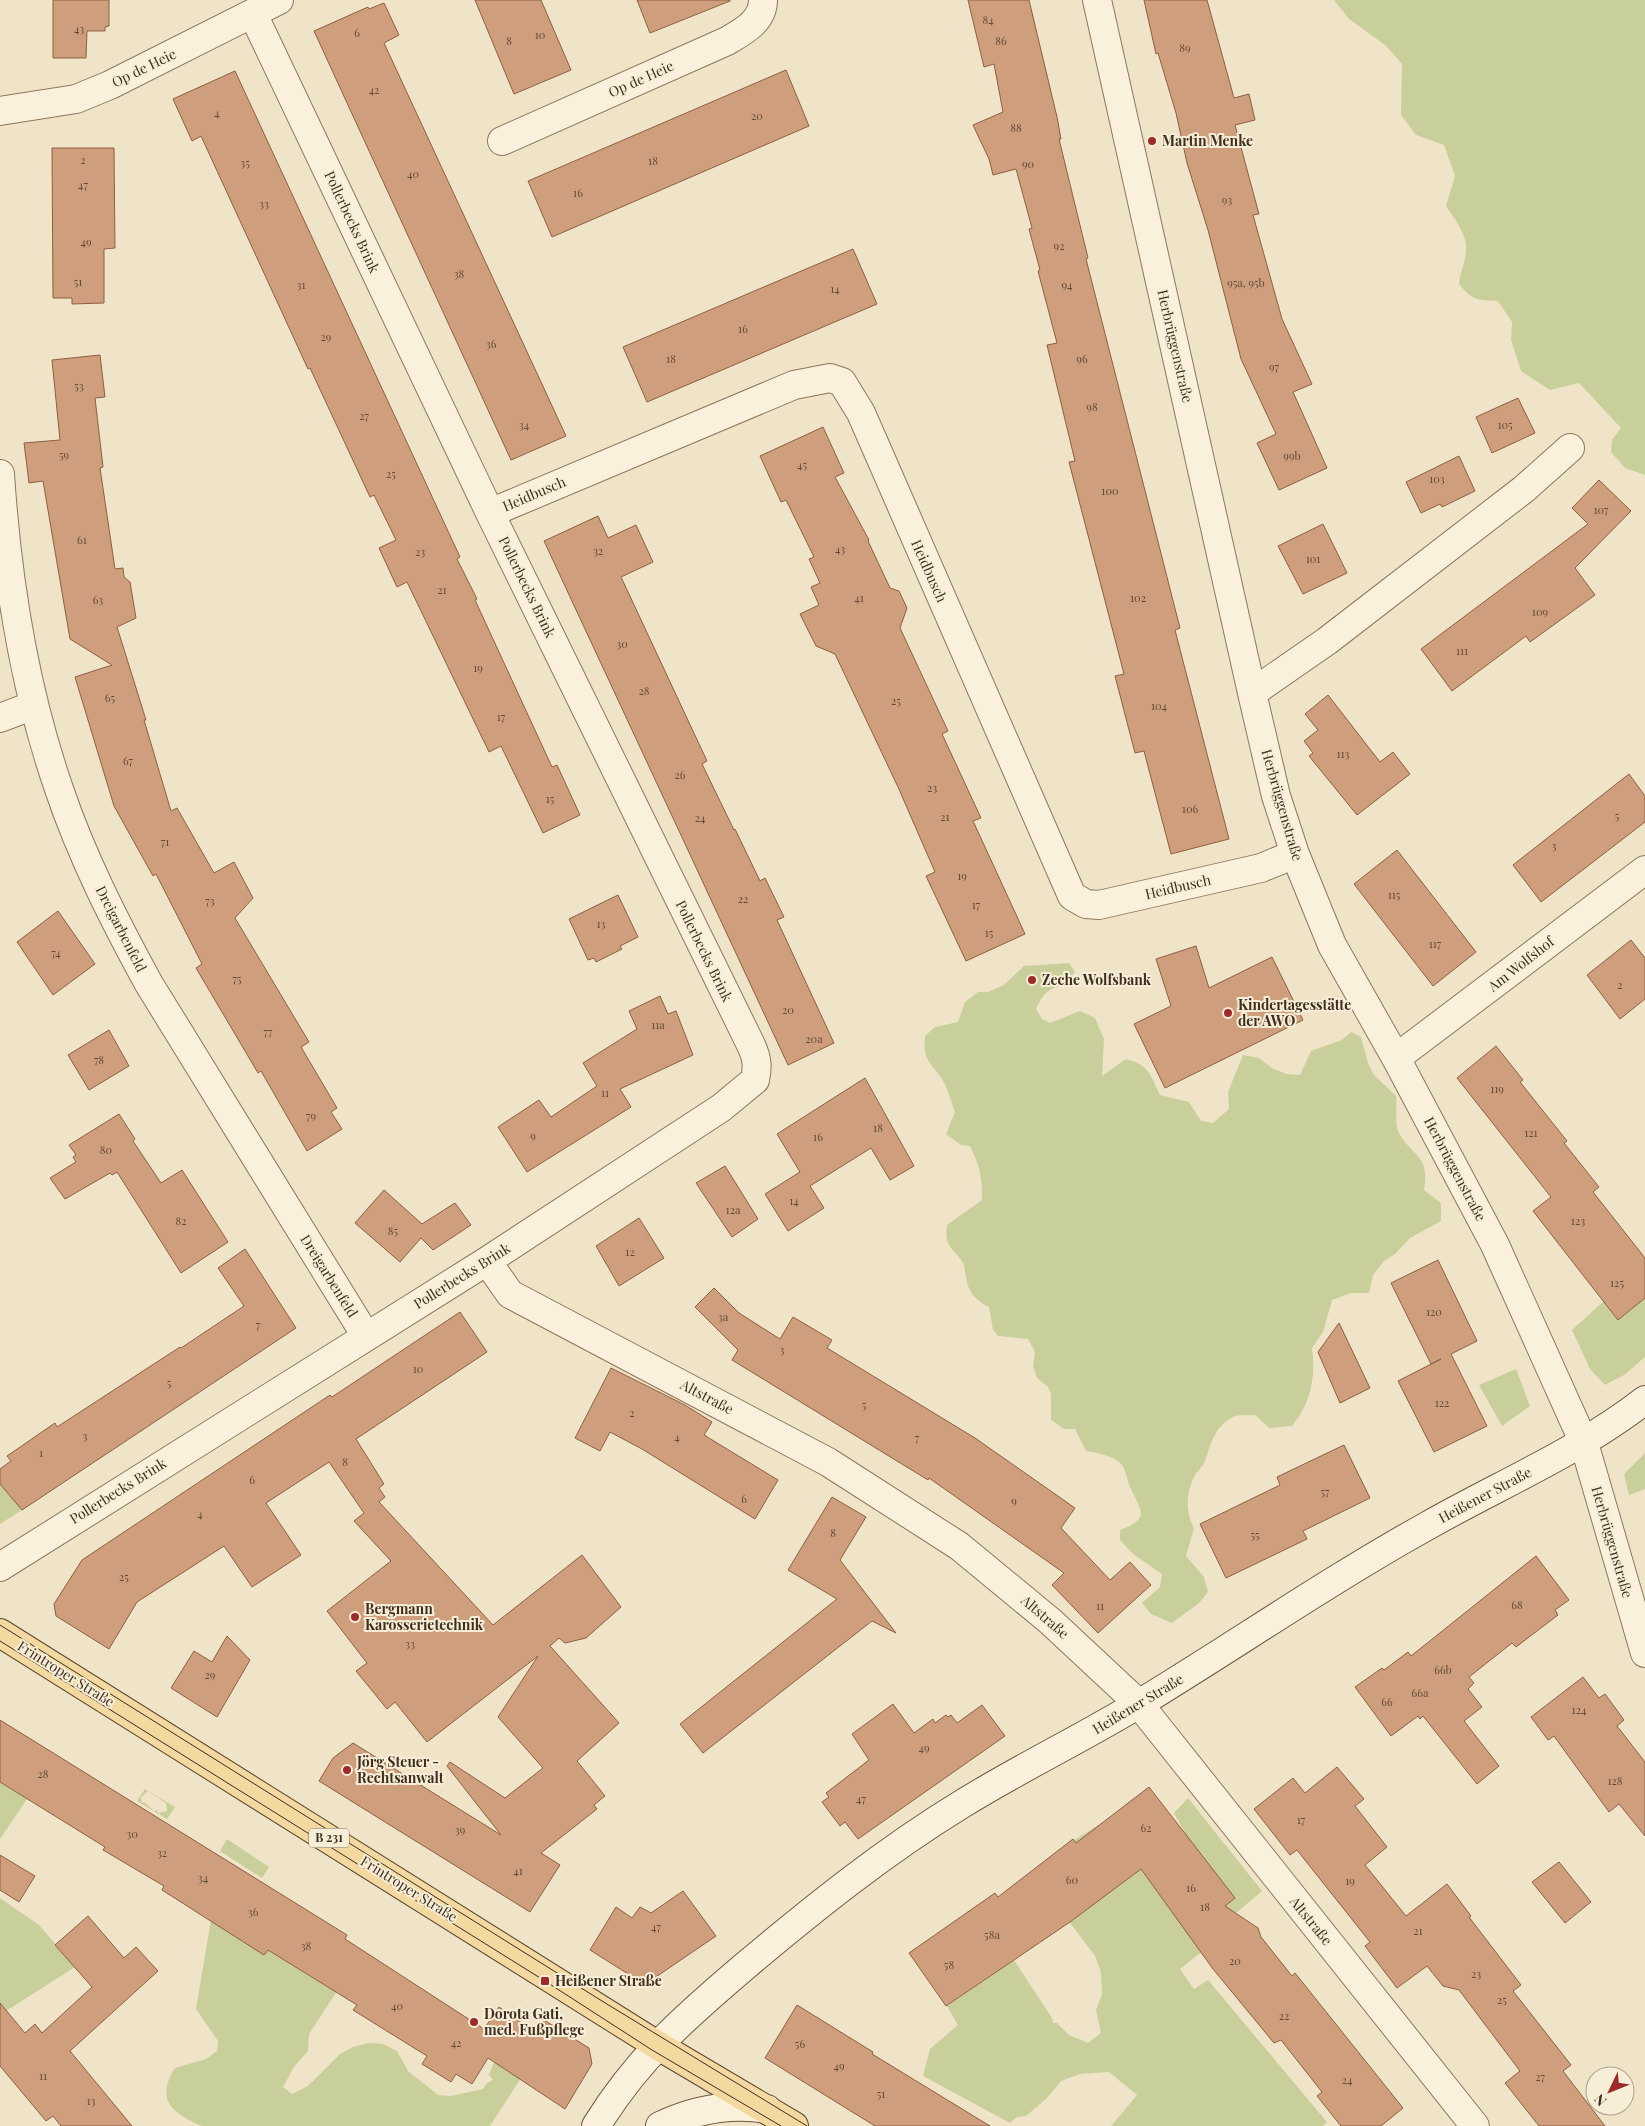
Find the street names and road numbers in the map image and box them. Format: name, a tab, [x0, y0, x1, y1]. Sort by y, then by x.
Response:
street label: Op de Heie	[108, 44, 179, 91]
street label: Op de Heie	[605, 56, 676, 101]
street label: Pollerbecks Brink	[320, 168, 385, 276]
street label: Herbrüggenstraße	[1153, 288, 1198, 404]
street label: Heidbusch	[499, 471, 569, 515]
street label: Pollerbecks Brink	[495, 533, 560, 641]
street label: Heidbusch	[907, 536, 952, 606]
street label: Herbrüggenstraße	[1257, 747, 1308, 863]
street label: Heidbusch	[1143, 870, 1213, 903]
street label: Dreigarbenfeld	[92, 882, 151, 975]
street label: Pollerbecks Brink	[672, 897, 737, 1005]
street label: Am Wolfshof	[1483, 931, 1559, 996]
street label: Herbrüggenstraße	[1420, 1113, 1491, 1224]
street label: Dreigarbenfeld	[296, 1231, 362, 1321]
street label: Pollerbecks Brink	[410, 1238, 514, 1313]
street label: Altstraße	[677, 1374, 737, 1418]
street label: Pollerbecks Brink	[66, 1453, 170, 1528]
street label: Heißener Straße	[1435, 1462, 1535, 1527]
street label: Herbrüggenstraße	[1587, 1484, 1638, 1600]
street label: Altstraße	[1017, 1590, 1073, 1643]
street label: Frintroper Straße	[14, 1636, 118, 1711]
street label: Heißener Straße	[1089, 1669, 1187, 1738]
road number: B 231	[309, 1829, 349, 1848]
street label: Frintroper Straße	[357, 1851, 461, 1926]
street label: Altstraße	[1285, 1892, 1337, 1949]

